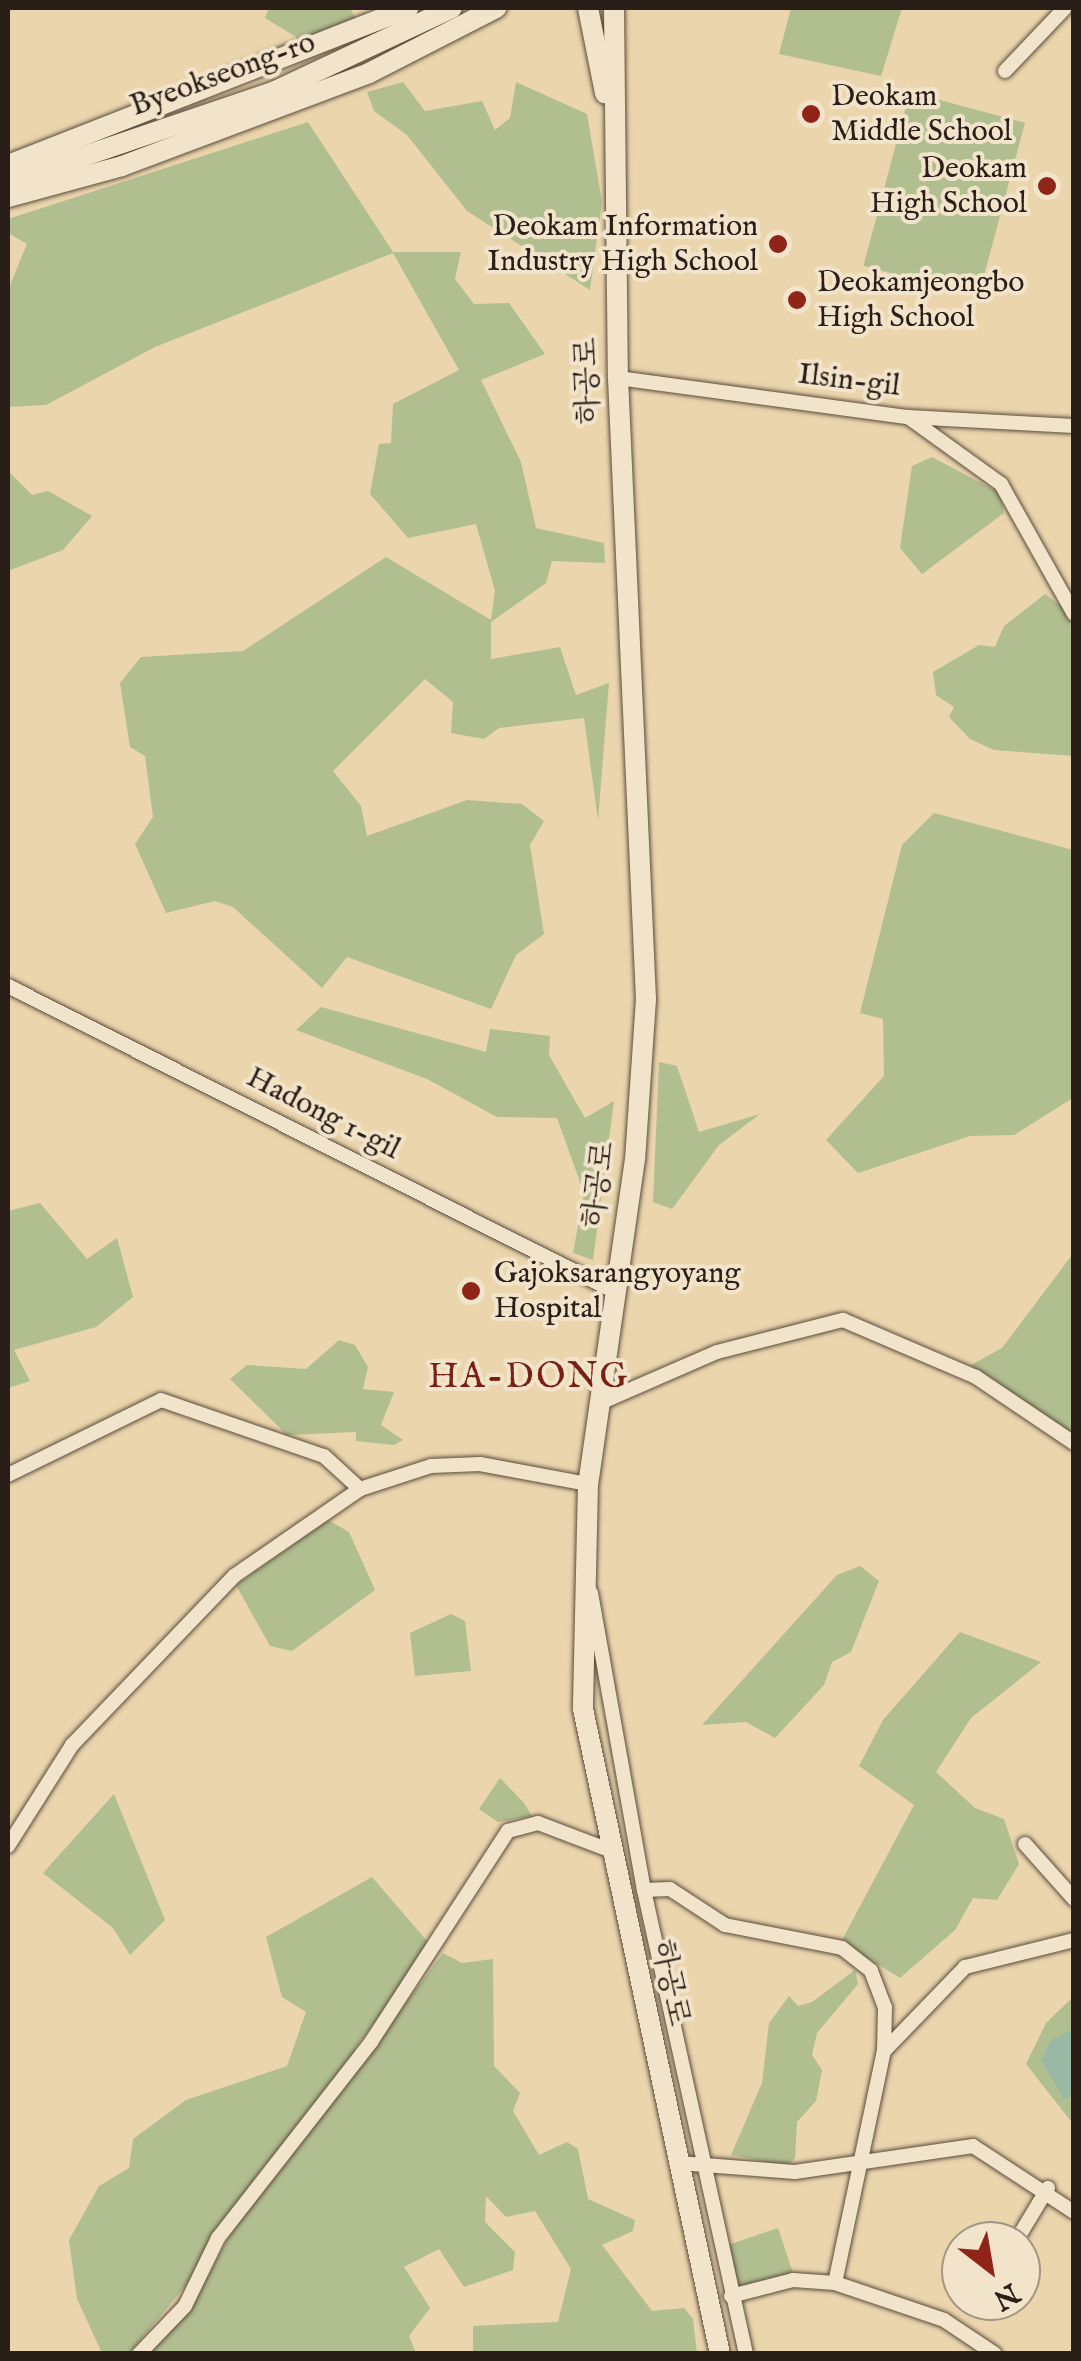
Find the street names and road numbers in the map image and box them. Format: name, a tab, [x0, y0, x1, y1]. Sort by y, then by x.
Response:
street label: Byeokseong-ro	[126, 25, 320, 125]
street label: 하공로	[569, 337, 609, 425]
street label: Ilsin-gil	[796, 357, 902, 405]
street label: Hadong 1-gil	[240, 1060, 406, 1168]
street label: 하공로	[577, 1140, 623, 1230]
street label: 하공로	[642, 1937, 696, 2029]

